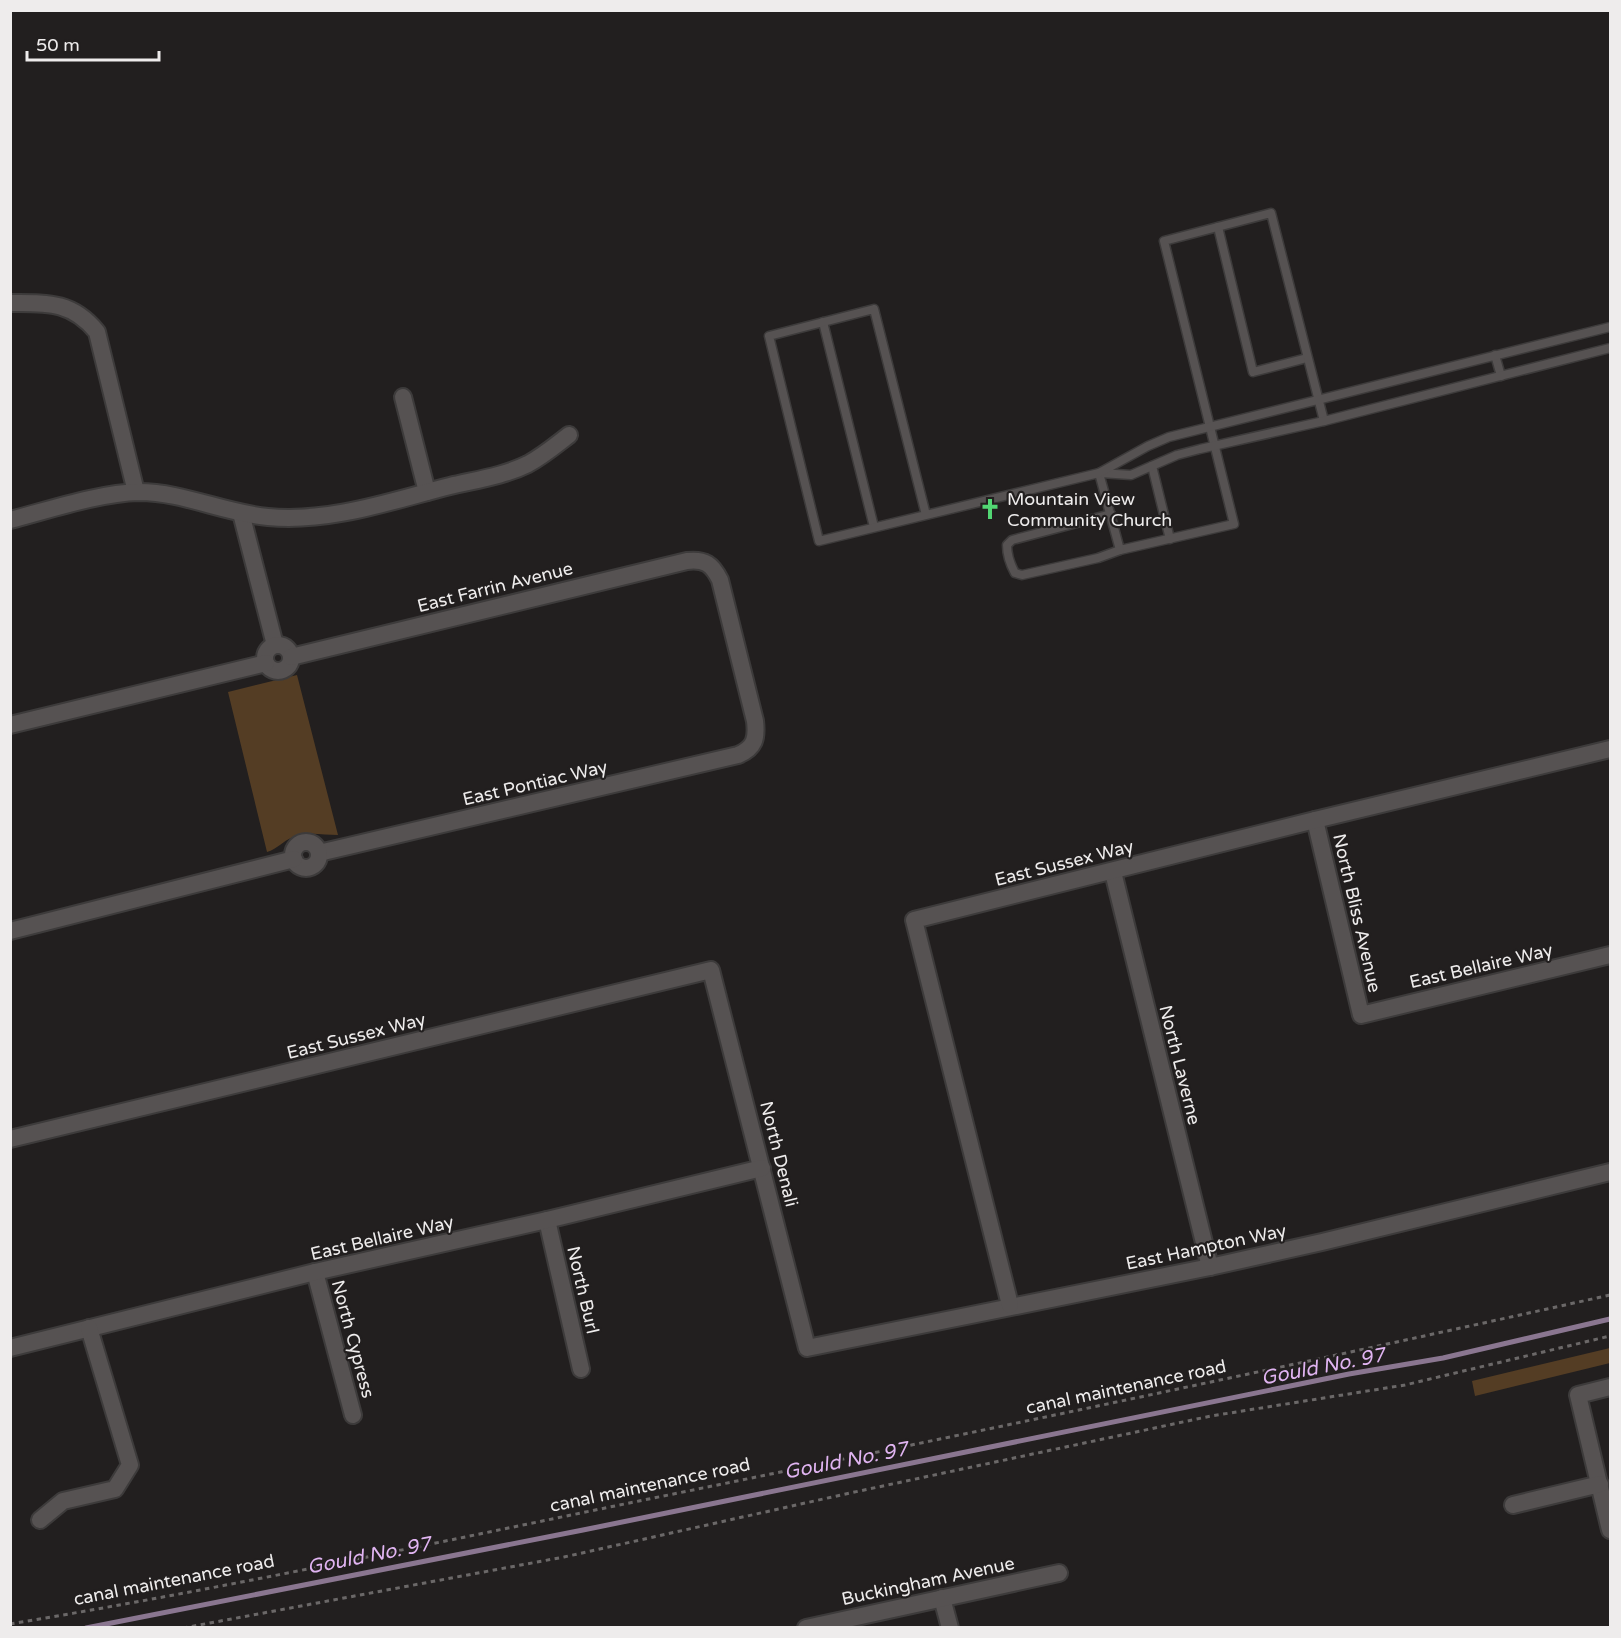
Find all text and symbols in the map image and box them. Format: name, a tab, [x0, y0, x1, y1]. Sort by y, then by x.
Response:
scale bar	[27, 24, 159, 62]
text: 50 m	[36, 34, 80, 56]
place label: Mountain View Community Church	[1007, 488, 1172, 531]
church icon: Mountain View Community Church	[978, 497, 1002, 521]
street label: East Farrin Avenue	[415, 557, 575, 617]
street label: East Pontiac Way	[460, 756, 610, 810]
street label: North Bliss Avenue	[1328, 831, 1386, 995]
street label: East Sussex Way	[992, 835, 1136, 891]
street label: East Bellaire Way	[1407, 939, 1555, 993]
street label: North Laverne	[1155, 1003, 1205, 1127]
street label: East Sussex Way	[284, 1008, 428, 1064]
street label: North Denali	[755, 1099, 803, 1209]
street label: East Bellaire Way	[308, 1211, 456, 1265]
street label: East Hampton Way	[1124, 1219, 1289, 1275]
street label: North Burl	[562, 1244, 604, 1336]
street label: North Cypress	[327, 1278, 379, 1400]
water label: Gould No. 97	[1259, 1343, 1389, 1391]
street label: canal maintenance road	[1024, 1355, 1228, 1419]
water label: Gould No. 97	[782, 1437, 912, 1485]
street label: canal maintenance road	[548, 1453, 752, 1517]
water label: Gould No. 97	[305, 1532, 435, 1580]
street label: canal maintenance road	[72, 1550, 276, 1610]
street label: Buckingham Avenue	[840, 1552, 1016, 1610]

